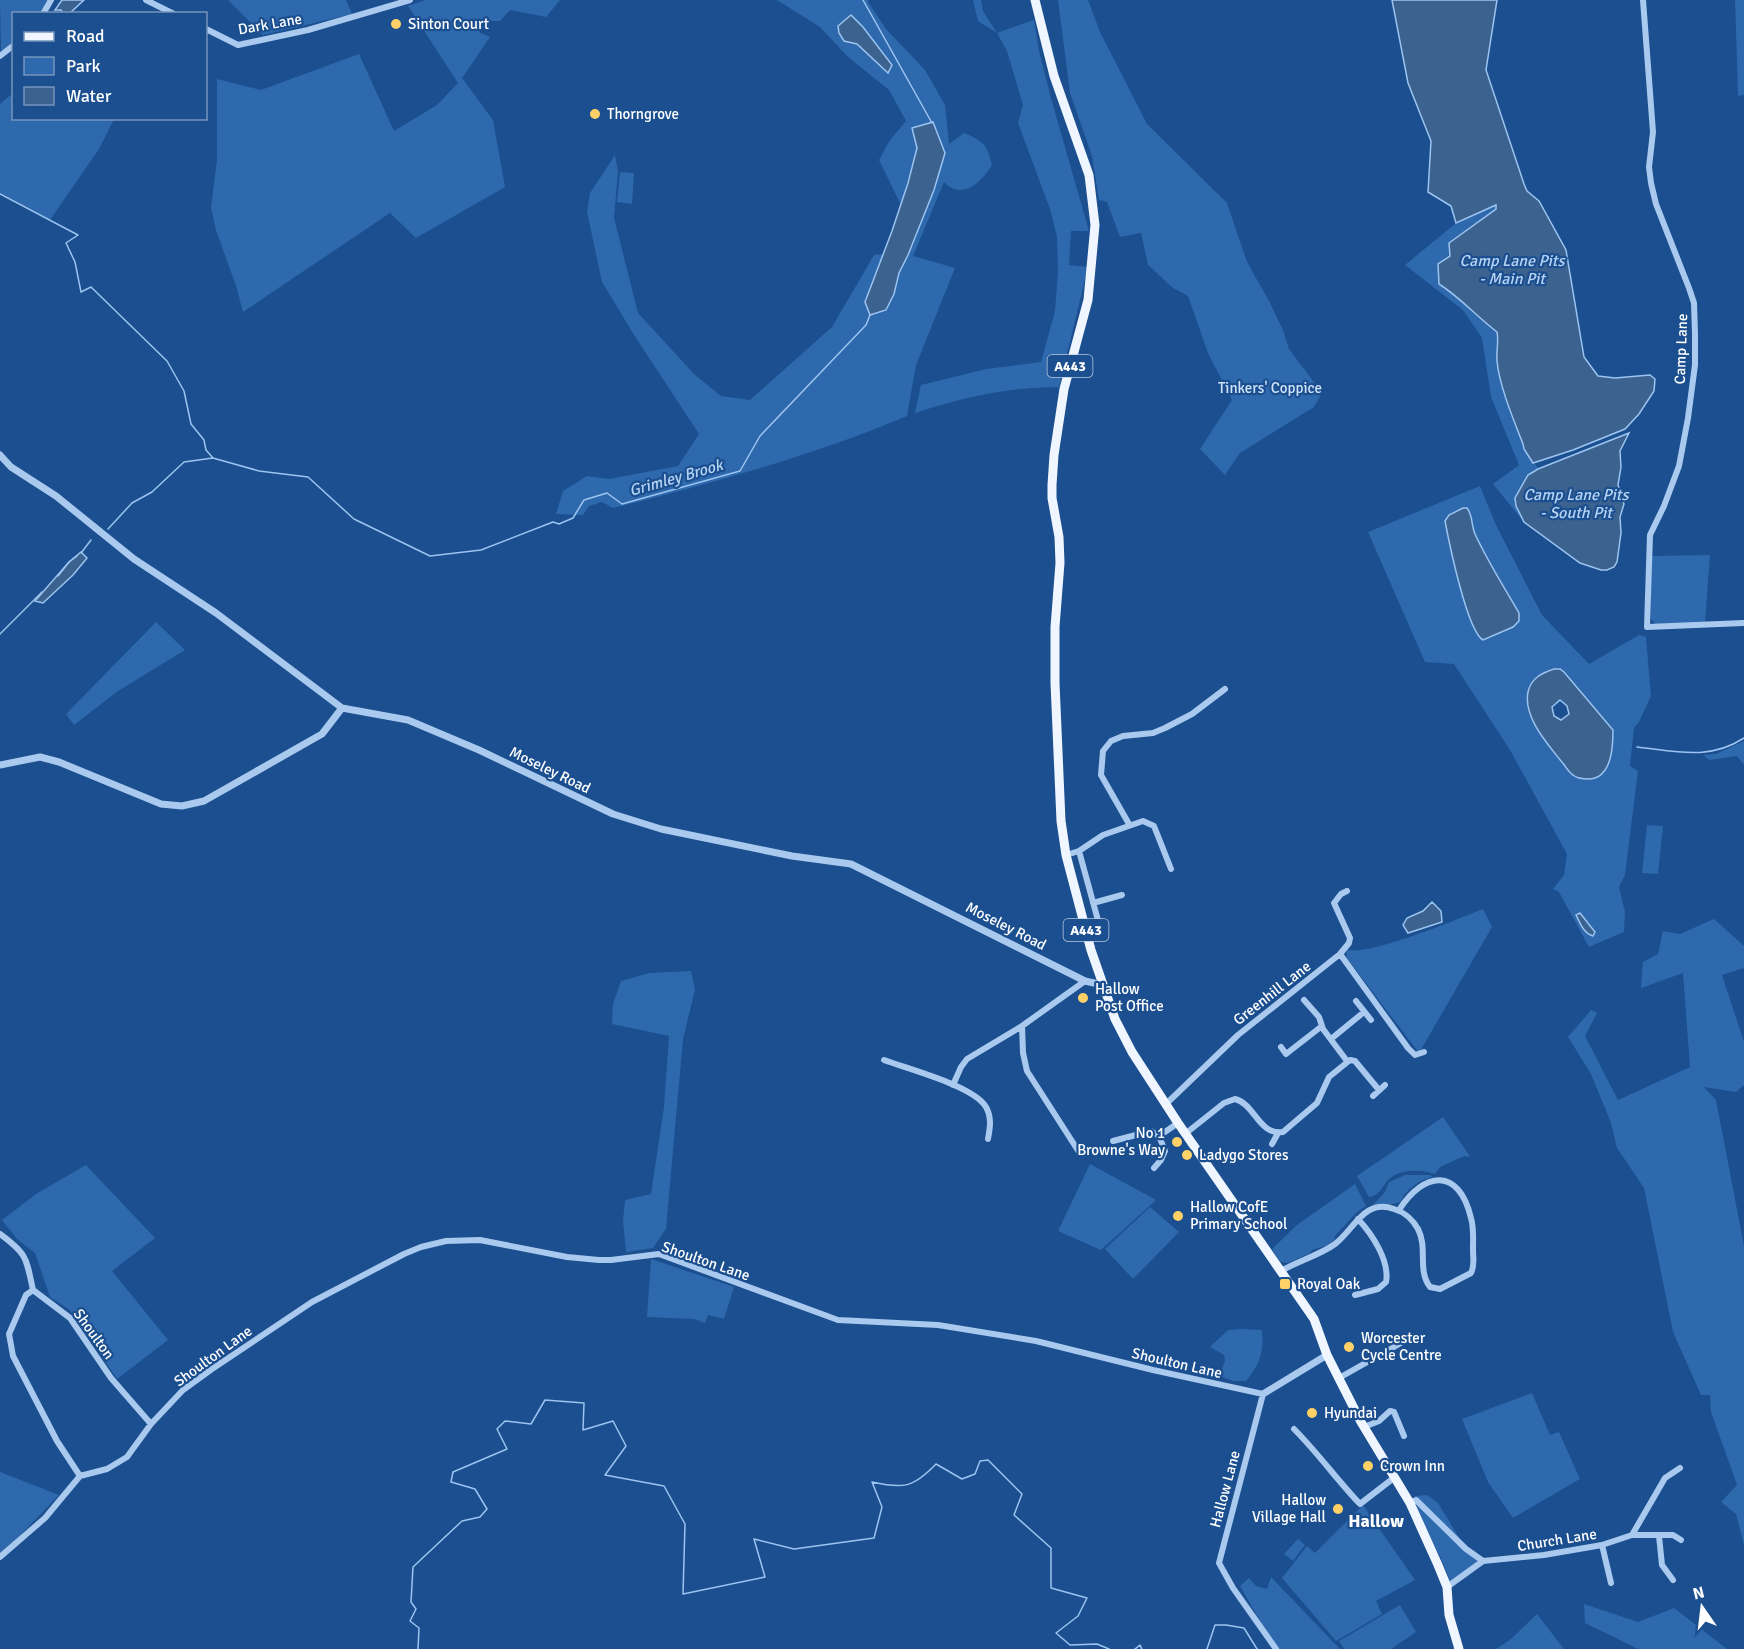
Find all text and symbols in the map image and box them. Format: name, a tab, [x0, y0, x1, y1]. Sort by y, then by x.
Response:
street label: Dark Lane	[237, 10, 303, 38]
legend	[12, 12, 207, 120]
place label: Sinton Court	[408, 15, 489, 33]
marker: Sinton Court	[389, 17, 403, 31]
text: Road	[66, 25, 105, 47]
text: Park	[66, 55, 101, 77]
text: Water	[66, 85, 112, 107]
place label: Thorngrove	[607, 105, 679, 123]
marker: Thorngrove	[588, 107, 602, 121]
water label: Camp Lane Pits - Main Pit	[1460, 251, 1566, 289]
street label: Camp Lane	[1671, 313, 1691, 385]
road number: A443	[1048, 355, 1092, 377]
park label: Tinkers' Coppice	[1218, 379, 1322, 397]
water label: Grimley Brook	[627, 455, 727, 501]
water label: Camp Lane Pits - South Pit	[1524, 485, 1630, 523]
street label: Moseley Road	[507, 743, 594, 797]
street label: Moseley Road	[963, 898, 1049, 954]
road number: A443	[1064, 919, 1108, 941]
street label: Greenhill Lane	[1230, 957, 1314, 1029]
place label: Hallow Post Office	[1095, 980, 1164, 1015]
marker: Hallow Post Office	[1076, 991, 1090, 1005]
place label: No 1 Browne's Way	[1077, 1124, 1165, 1159]
marker: No 1 Browne's Way	[1170, 1135, 1184, 1149]
place label: Ladygo Stores	[1199, 1146, 1289, 1164]
marker: Ladygo Stores	[1180, 1148, 1194, 1162]
place label: Hallow CofE Primary School	[1190, 1198, 1287, 1233]
marker: Hallow CofE Primary School	[1171, 1209, 1185, 1223]
street label: Shoulton Lane	[660, 1238, 752, 1284]
place label: Royal Oak	[1297, 1275, 1361, 1293]
marker: Royal Oak	[1278, 1277, 1292, 1291]
street label: Shoulton	[70, 1305, 118, 1363]
street label: Shoulton Lane	[170, 1322, 256, 1390]
place label: Worcester Cycle Centre	[1361, 1329, 1442, 1364]
marker: Worcester Cycle Centre	[1342, 1340, 1356, 1354]
street label: Shoulton Lane	[1130, 1344, 1224, 1382]
place label: Hyundai	[1324, 1404, 1377, 1422]
marker: Hyundai	[1305, 1406, 1319, 1420]
street label: Hallow Lane	[1206, 1449, 1244, 1529]
place label: Crown Inn	[1380, 1457, 1445, 1475]
marker: Crown Inn	[1361, 1459, 1375, 1473]
place label: Hallow Village Hall	[1252, 1491, 1326, 1526]
marker: Hallow Village Hall	[1331, 1502, 1345, 1516]
district label: Hallow	[1348, 1510, 1404, 1532]
street label: Church Lane	[1516, 1525, 1598, 1555]
north arrow	[1672, 1577, 1732, 1637]
text: N	[1691, 1582, 1706, 1604]

